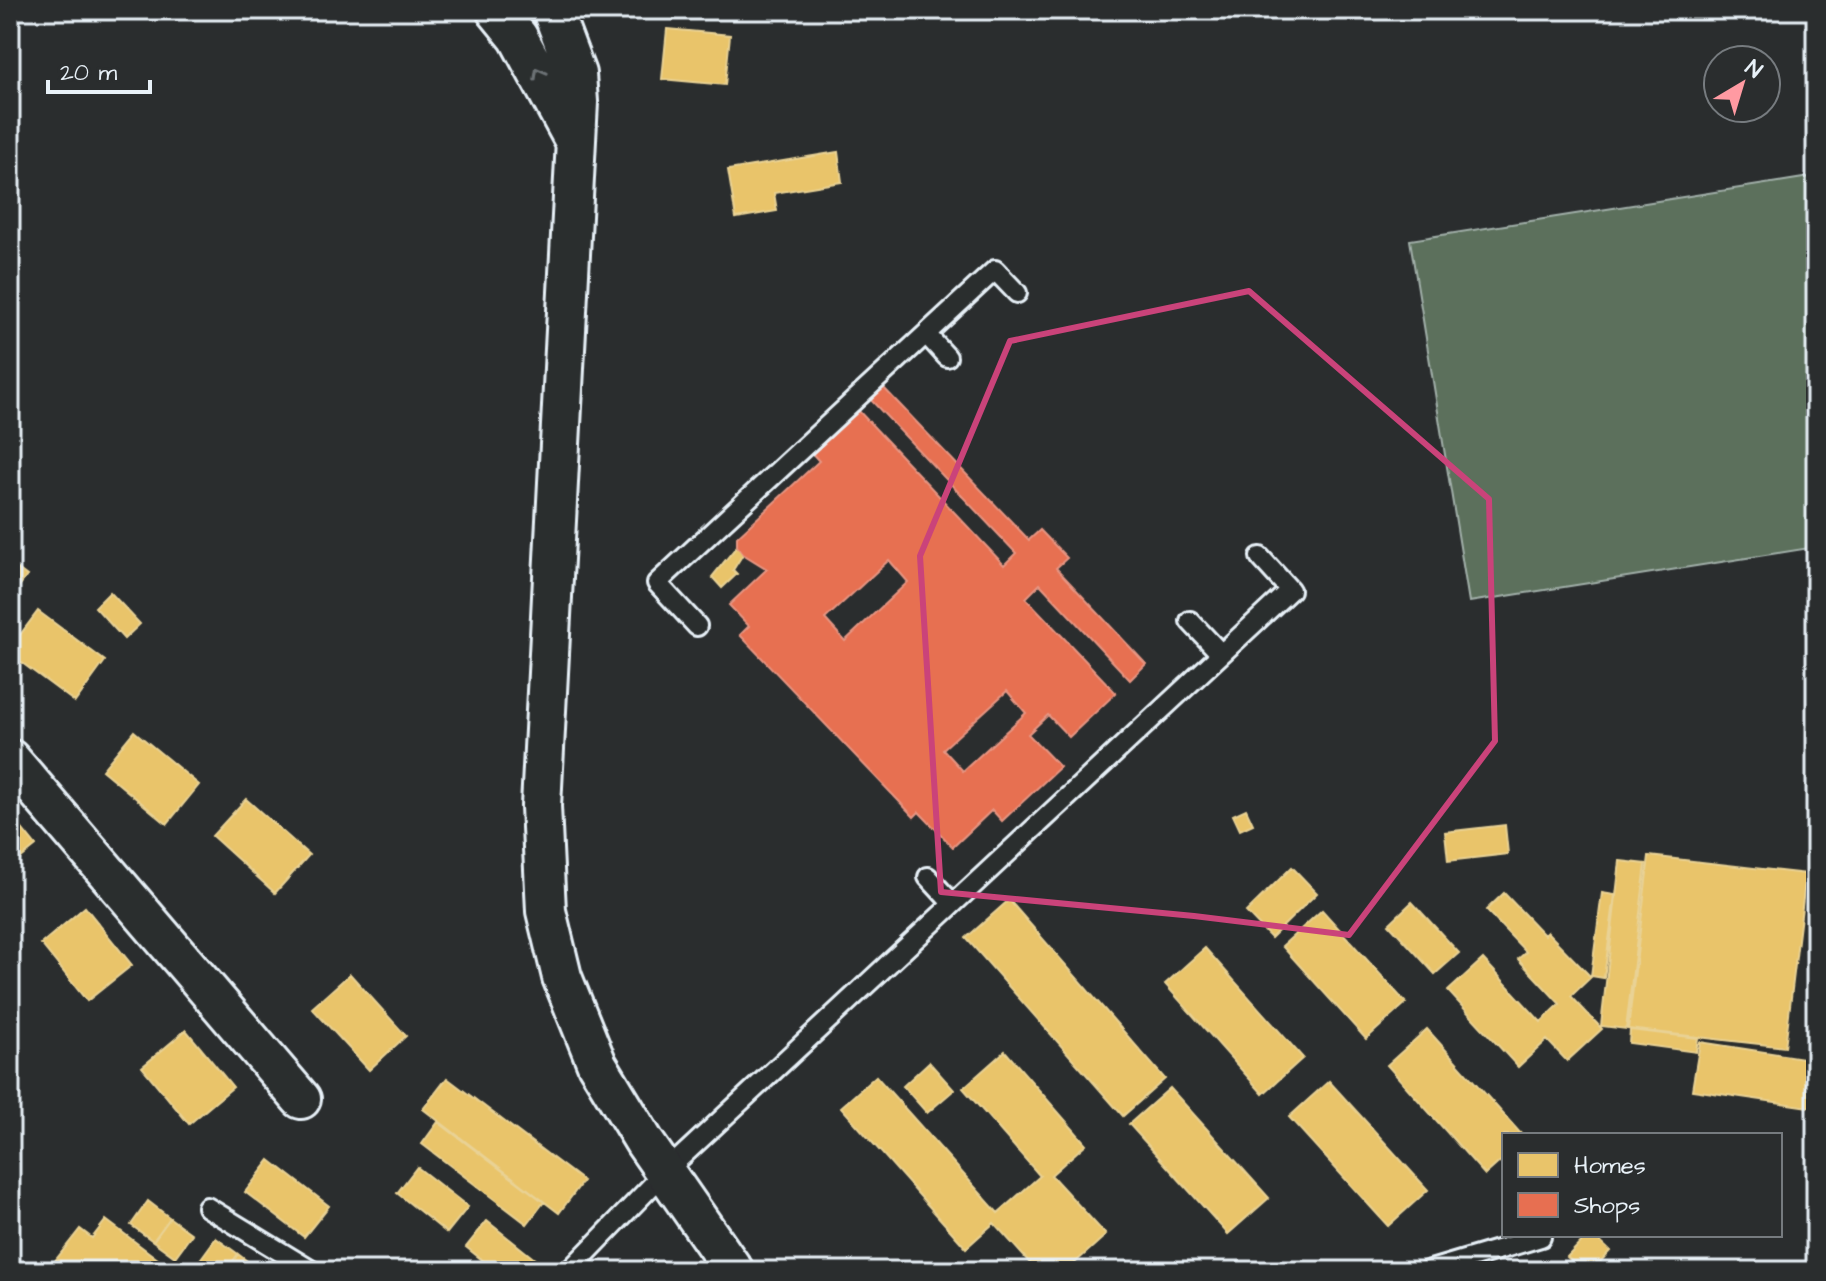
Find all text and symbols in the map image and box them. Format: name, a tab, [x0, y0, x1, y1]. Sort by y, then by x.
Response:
scale bar	[48, 44, 150, 94]
north arrow	[1702, 44, 1782, 124]
text: N	[1738, 53, 1769, 86]
text: 20 m	[60, 56, 117, 90]
one-way arrow	[533, 67, 549, 82]
legend	[1502, 1133, 1782, 1237]
text: Homes	[1574, 1149, 1646, 1183]
text: Shops	[1574, 1189, 1640, 1223]

